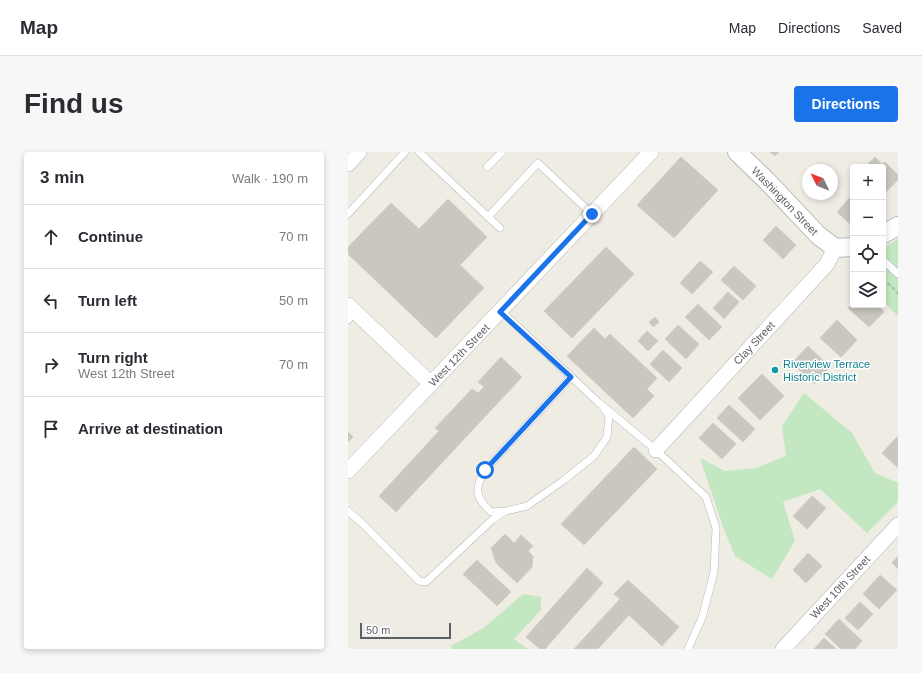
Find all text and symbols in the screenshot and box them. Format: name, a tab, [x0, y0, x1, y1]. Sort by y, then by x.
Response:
text: Map	[20, 17, 58, 38]
text: Map	[729, 20, 756, 36]
text: Directions	[778, 20, 840, 36]
text: Saved	[862, 20, 902, 36]
button: Directions	[794, 86, 898, 122]
text: Find us	[24, 88, 124, 119]
street label: Washington Street	[749, 164, 821, 238]
north arrow	[802, 164, 838, 200]
map controls	[850, 164, 886, 308]
button: +	[850, 164, 886, 200]
text: 3 min	[40, 168, 84, 187]
text: Walk · 190 m	[232, 171, 308, 186]
button: −	[850, 200, 886, 236]
route end	[583, 205, 601, 223]
icon: ahead	[40, 226, 62, 248]
text: Continue	[78, 228, 143, 245]
text: 70 m	[279, 229, 308, 244]
button: locate	[850, 236, 886, 272]
button: layers	[850, 272, 886, 308]
icon: left	[40, 290, 62, 312]
text: Turn left	[78, 292, 137, 309]
text: 50 m	[279, 293, 308, 308]
street label: Clay Street	[731, 319, 777, 367]
street label: West 12th Street	[426, 321, 492, 389]
text: Turn right	[78, 349, 148, 366]
icon: right	[40, 354, 62, 376]
text: 70 m	[279, 357, 308, 372]
place label: Riverview Terrace Historic District	[783, 358, 870, 383]
marker: Riverview Terrace Historic District	[770, 365, 780, 375]
text: West 12th Street	[78, 366, 175, 381]
icon: arrive	[40, 418, 62, 440]
text: Arrive at destination	[78, 420, 223, 437]
route start	[476, 461, 494, 479]
street label: West 10th Street	[808, 553, 872, 621]
scale bar	[360, 621, 451, 640]
text: 50 m	[366, 624, 390, 636]

